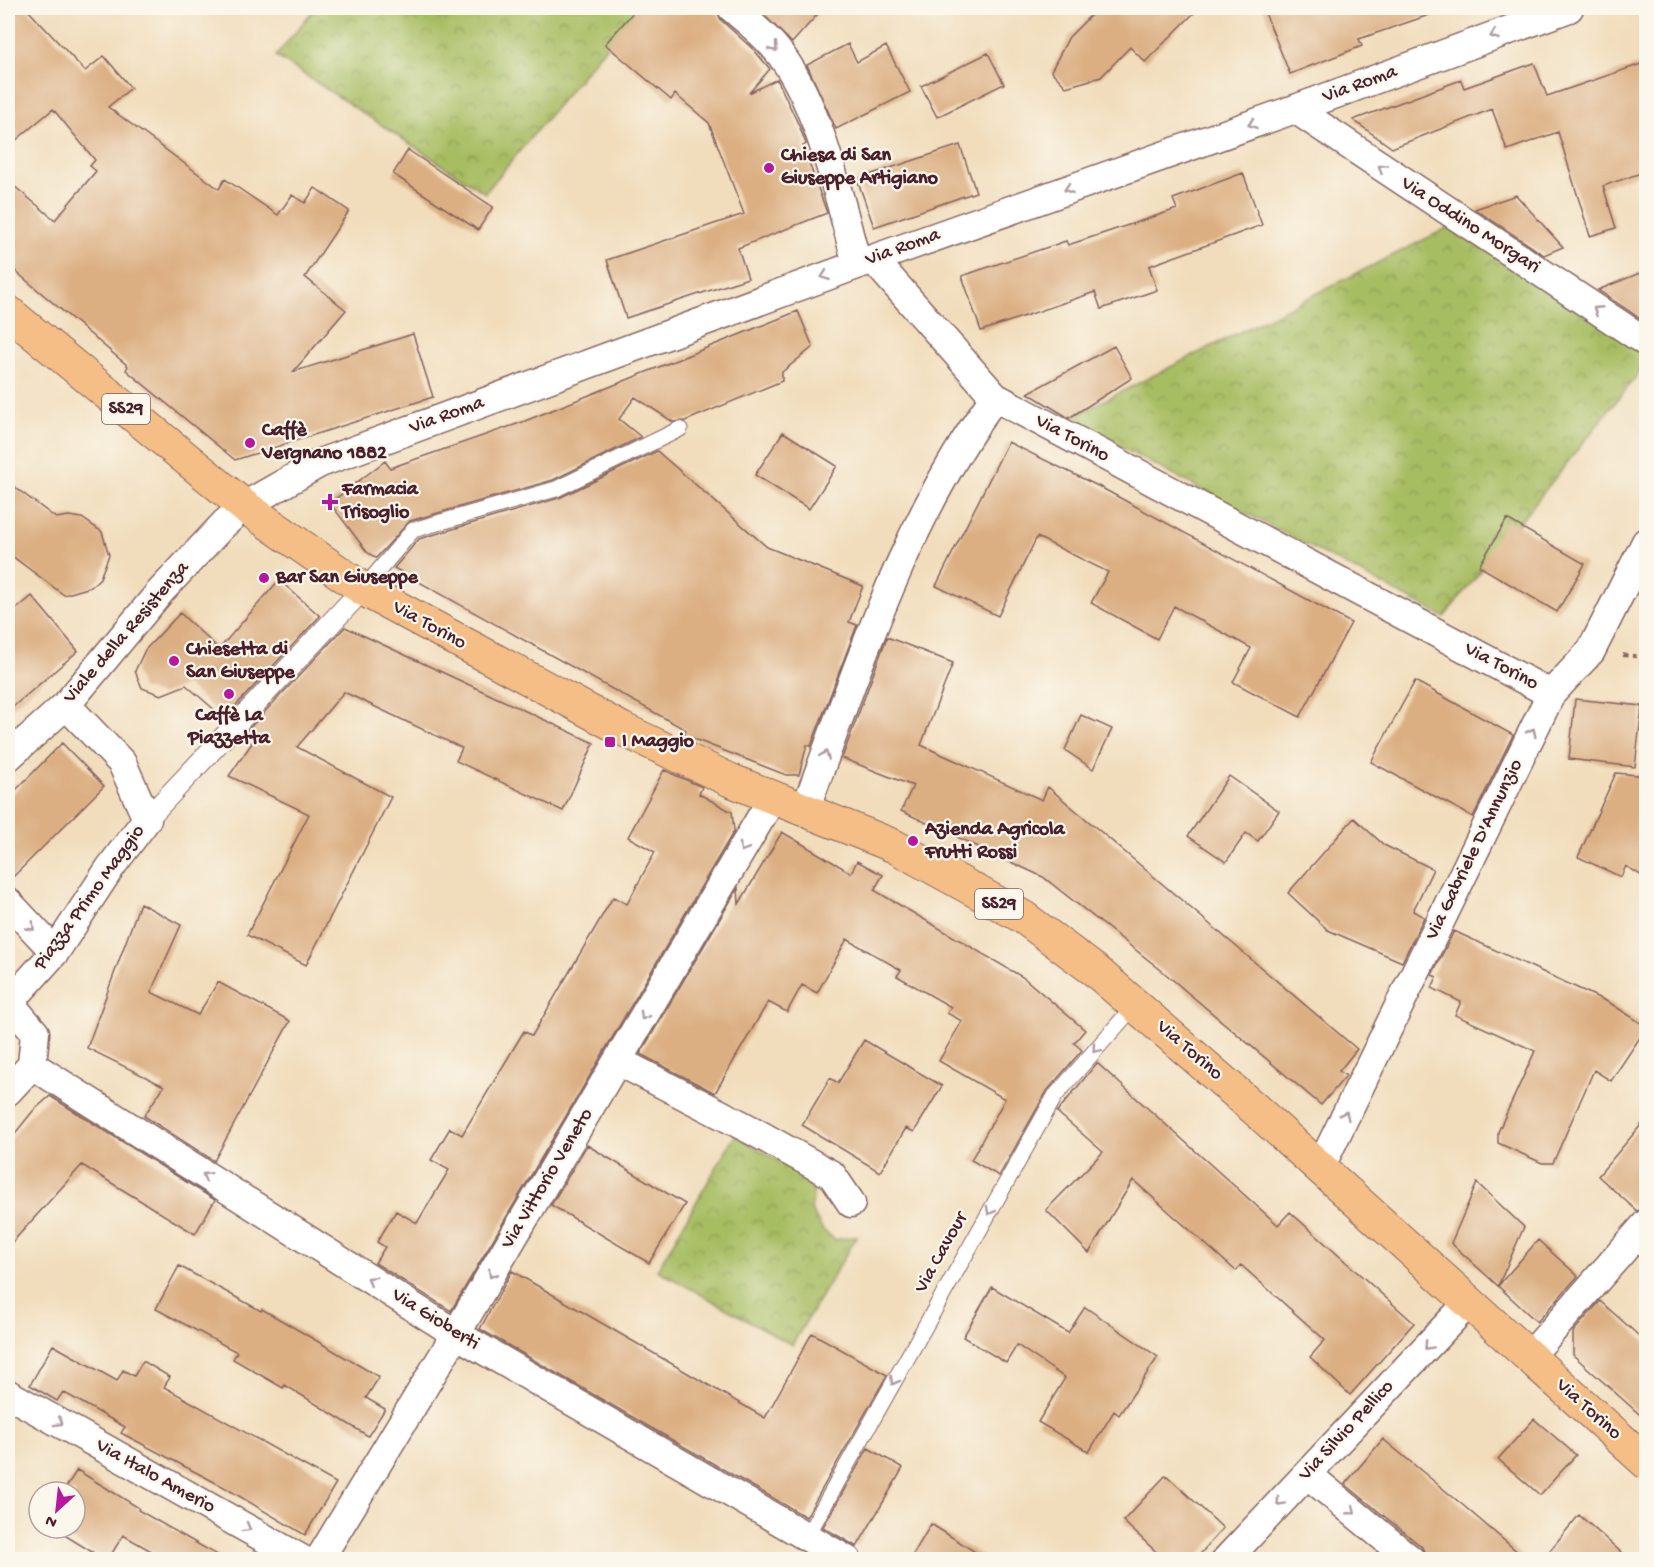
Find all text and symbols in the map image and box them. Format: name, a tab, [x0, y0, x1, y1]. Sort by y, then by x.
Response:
one-way arrow	[1490, 28, 1500, 41]
one-way arrow	[767, 41, 778, 52]
street label: Via Roma	[1319, 61, 1401, 109]
one-way arrow	[1247, 117, 1258, 130]
place label: Chiesa di San Giuseppe Artigiano	[780, 145, 938, 191]
marker: Chiesa di San Giuseppe Artigiano	[762, 161, 776, 175]
one-way arrow	[1378, 164, 1389, 175]
street label: Via Oddino Morgari	[1395, 172, 1544, 279]
one-way arrow	[1064, 182, 1074, 195]
street label: Via Roma	[862, 224, 944, 272]
one-way arrow	[821, 269, 831, 282]
one-way arrow	[1593, 306, 1604, 317]
street label: Via Roma	[406, 392, 488, 440]
road number: SS29	[102, 394, 150, 424]
street label: Via Torino	[1030, 409, 1113, 468]
place label: Caffè Vergnano 1882	[261, 420, 387, 466]
marker: Caffè Vergnano 1882	[243, 436, 257, 450]
place label: Farmacia Trisoglio	[340, 479, 419, 525]
marker: Farmacia Trisoglio	[323, 495, 337, 509]
street label: Viale della Resistenza	[58, 557, 195, 709]
place label: Bar San Giuseppe	[275, 567, 418, 590]
marker: Bar San Giuseppe	[257, 571, 271, 585]
street label: Via Torino	[387, 596, 470, 656]
street label: Via Torino	[1459, 637, 1542, 696]
place label: Chiesetta di San Giuseppe	[185, 639, 295, 685]
marker: Chiesetta di San Giuseppe	[167, 654, 181, 668]
marker: Caffè La Piazzetta	[222, 687, 236, 701]
place label: Caffè La Piazzetta	[187, 705, 271, 751]
one-way arrow	[1525, 728, 1537, 739]
place label: I Maggio	[622, 731, 695, 754]
marker: I Maggio	[603, 735, 617, 749]
one-way arrow	[818, 750, 831, 761]
street label: Via Gabriele D'Annunzio	[1421, 756, 1529, 945]
place label: Azienda Agricola Frutti Rossi	[924, 819, 1066, 865]
street label: Piazza Primo Maggio	[29, 821, 150, 976]
marker: Azienda Agricola Frutti Rossi	[906, 834, 920, 848]
one-way arrow	[739, 842, 751, 852]
road number: SS29	[975, 889, 1023, 919]
one-way arrow	[24, 919, 35, 930]
one-way arrow	[640, 1010, 652, 1020]
street label: Via Torino	[1150, 1015, 1227, 1086]
one-way arrow	[1092, 1042, 1103, 1053]
street label: Via Vittorio Veneto	[496, 1105, 599, 1254]
one-way arrow	[1338, 1111, 1350, 1122]
one-way arrow	[202, 1172, 213, 1183]
one-way arrow	[986, 1205, 997, 1215]
street label: Via Cavour	[910, 1207, 975, 1298]
one-way arrow	[487, 1268, 499, 1278]
one-way arrow	[367, 1276, 377, 1288]
street label: Via Gioberti	[386, 1283, 483, 1356]
one-way arrow	[1424, 1339, 1435, 1349]
street label: Via Torino	[1550, 1374, 1626, 1446]
one-way arrow	[890, 1375, 901, 1385]
street label: Via Silvio Pellico	[1294, 1376, 1399, 1487]
one-way arrow	[52, 1415, 63, 1427]
street label: Via Italo Amerio	[90, 1434, 219, 1519]
north arrow	[27, 1480, 87, 1540]
one-way arrow	[1276, 1495, 1287, 1506]
one-way arrow	[1345, 1504, 1356, 1515]
text: N	[42, 1509, 61, 1531]
one-way arrow	[241, 1521, 251, 1532]

